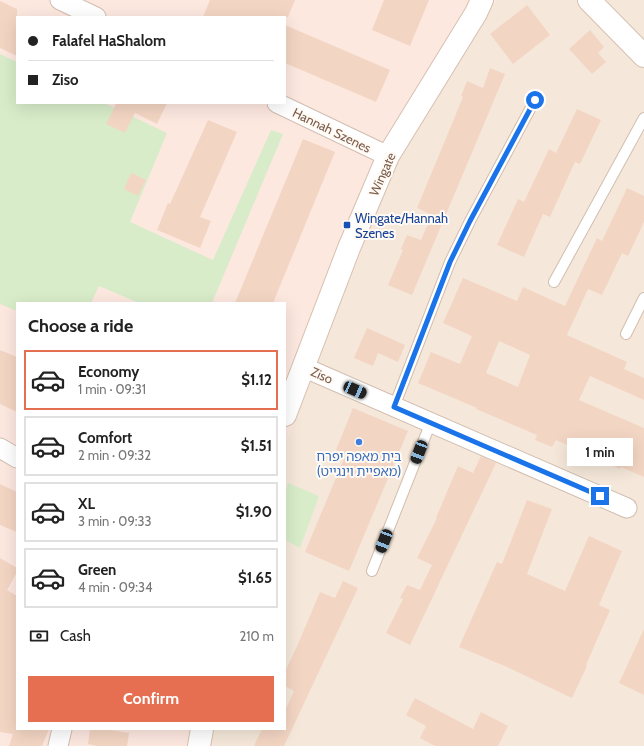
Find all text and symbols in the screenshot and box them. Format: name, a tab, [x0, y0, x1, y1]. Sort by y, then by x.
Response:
text: Falafel HaShalom	[52, 32, 166, 50]
text: Ziso	[52, 71, 79, 89]
route start	[526, 91, 544, 109]
street label: Hannah Szenes	[290, 104, 374, 156]
street label: Wingate	[365, 150, 399, 198]
place label: Wingate/Hannah Szenes	[355, 210, 448, 241]
marker: Wingate/Hannah Szenes	[342, 220, 352, 230]
text: Choose a ride	[28, 315, 133, 337]
icon: car	[30, 362, 66, 398]
text: Economy	[78, 363, 139, 381]
street label: Ziso	[309, 363, 335, 387]
text: $1.12	[241, 371, 272, 389]
car	[342, 380, 368, 400]
text: 1 min · 09:31	[78, 381, 146, 397]
icon: car	[30, 428, 66, 464]
text: Comfort	[78, 429, 132, 447]
text: $1.51	[241, 437, 272, 455]
marker: בית מאפה יפרח (מאפיית וינגייט)	[354, 437, 364, 447]
callout: 1 min	[567, 438, 633, 466]
car	[409, 439, 429, 465]
text: 1 min	[585, 444, 615, 460]
text: 2 min · 09:32	[78, 447, 151, 463]
place label: בית מאפה יפרח (מאפיית וינגייט)	[316, 448, 402, 479]
route end	[591, 487, 609, 505]
icon: car	[30, 494, 66, 530]
text: XL	[78, 495, 95, 513]
text: $1.90	[236, 503, 272, 521]
text: 3 min · 09:33	[78, 513, 152, 529]
car	[374, 528, 394, 554]
icon: car	[30, 560, 66, 596]
text: Green	[78, 561, 116, 579]
text: $1.65	[238, 569, 272, 587]
text: 4 min · 09:34	[78, 579, 153, 595]
icon: cash	[28, 625, 50, 647]
text: Cash	[60, 627, 91, 645]
text: 210 m	[240, 628, 274, 644]
button: Confirm	[28, 676, 274, 722]

